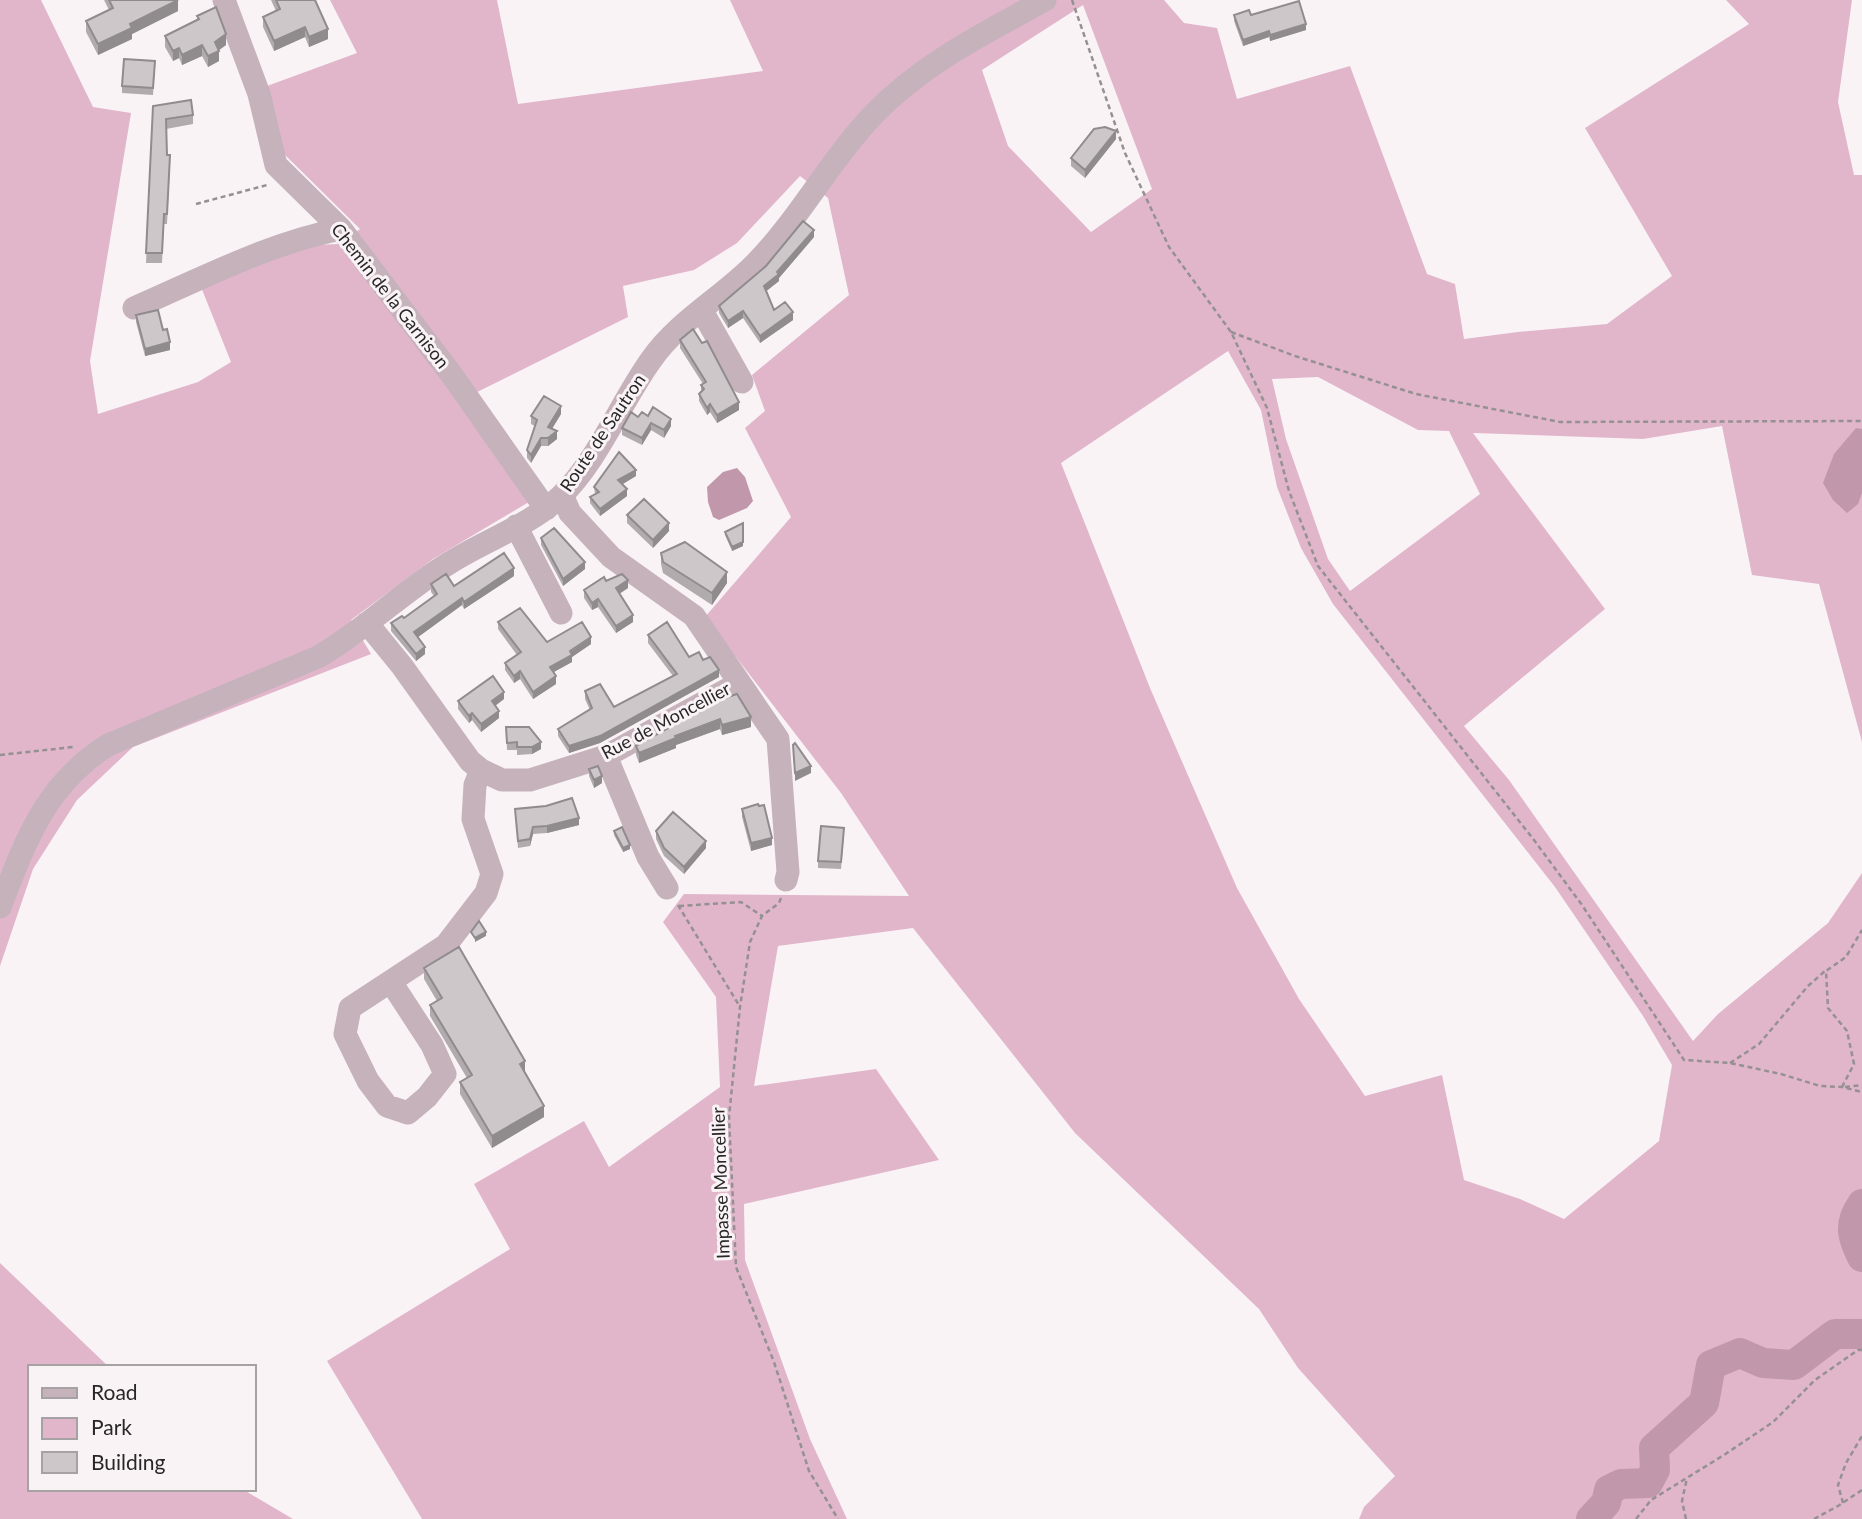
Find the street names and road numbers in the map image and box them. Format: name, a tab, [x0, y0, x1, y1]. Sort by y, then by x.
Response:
street label: Chemin de la Garnison	[327, 218, 454, 372]
street label: Route de Sautron	[555, 369, 650, 495]
street label: Rue de Moncellier	[597, 677, 734, 763]
street label: Impasse Moncellier	[706, 1106, 734, 1259]

